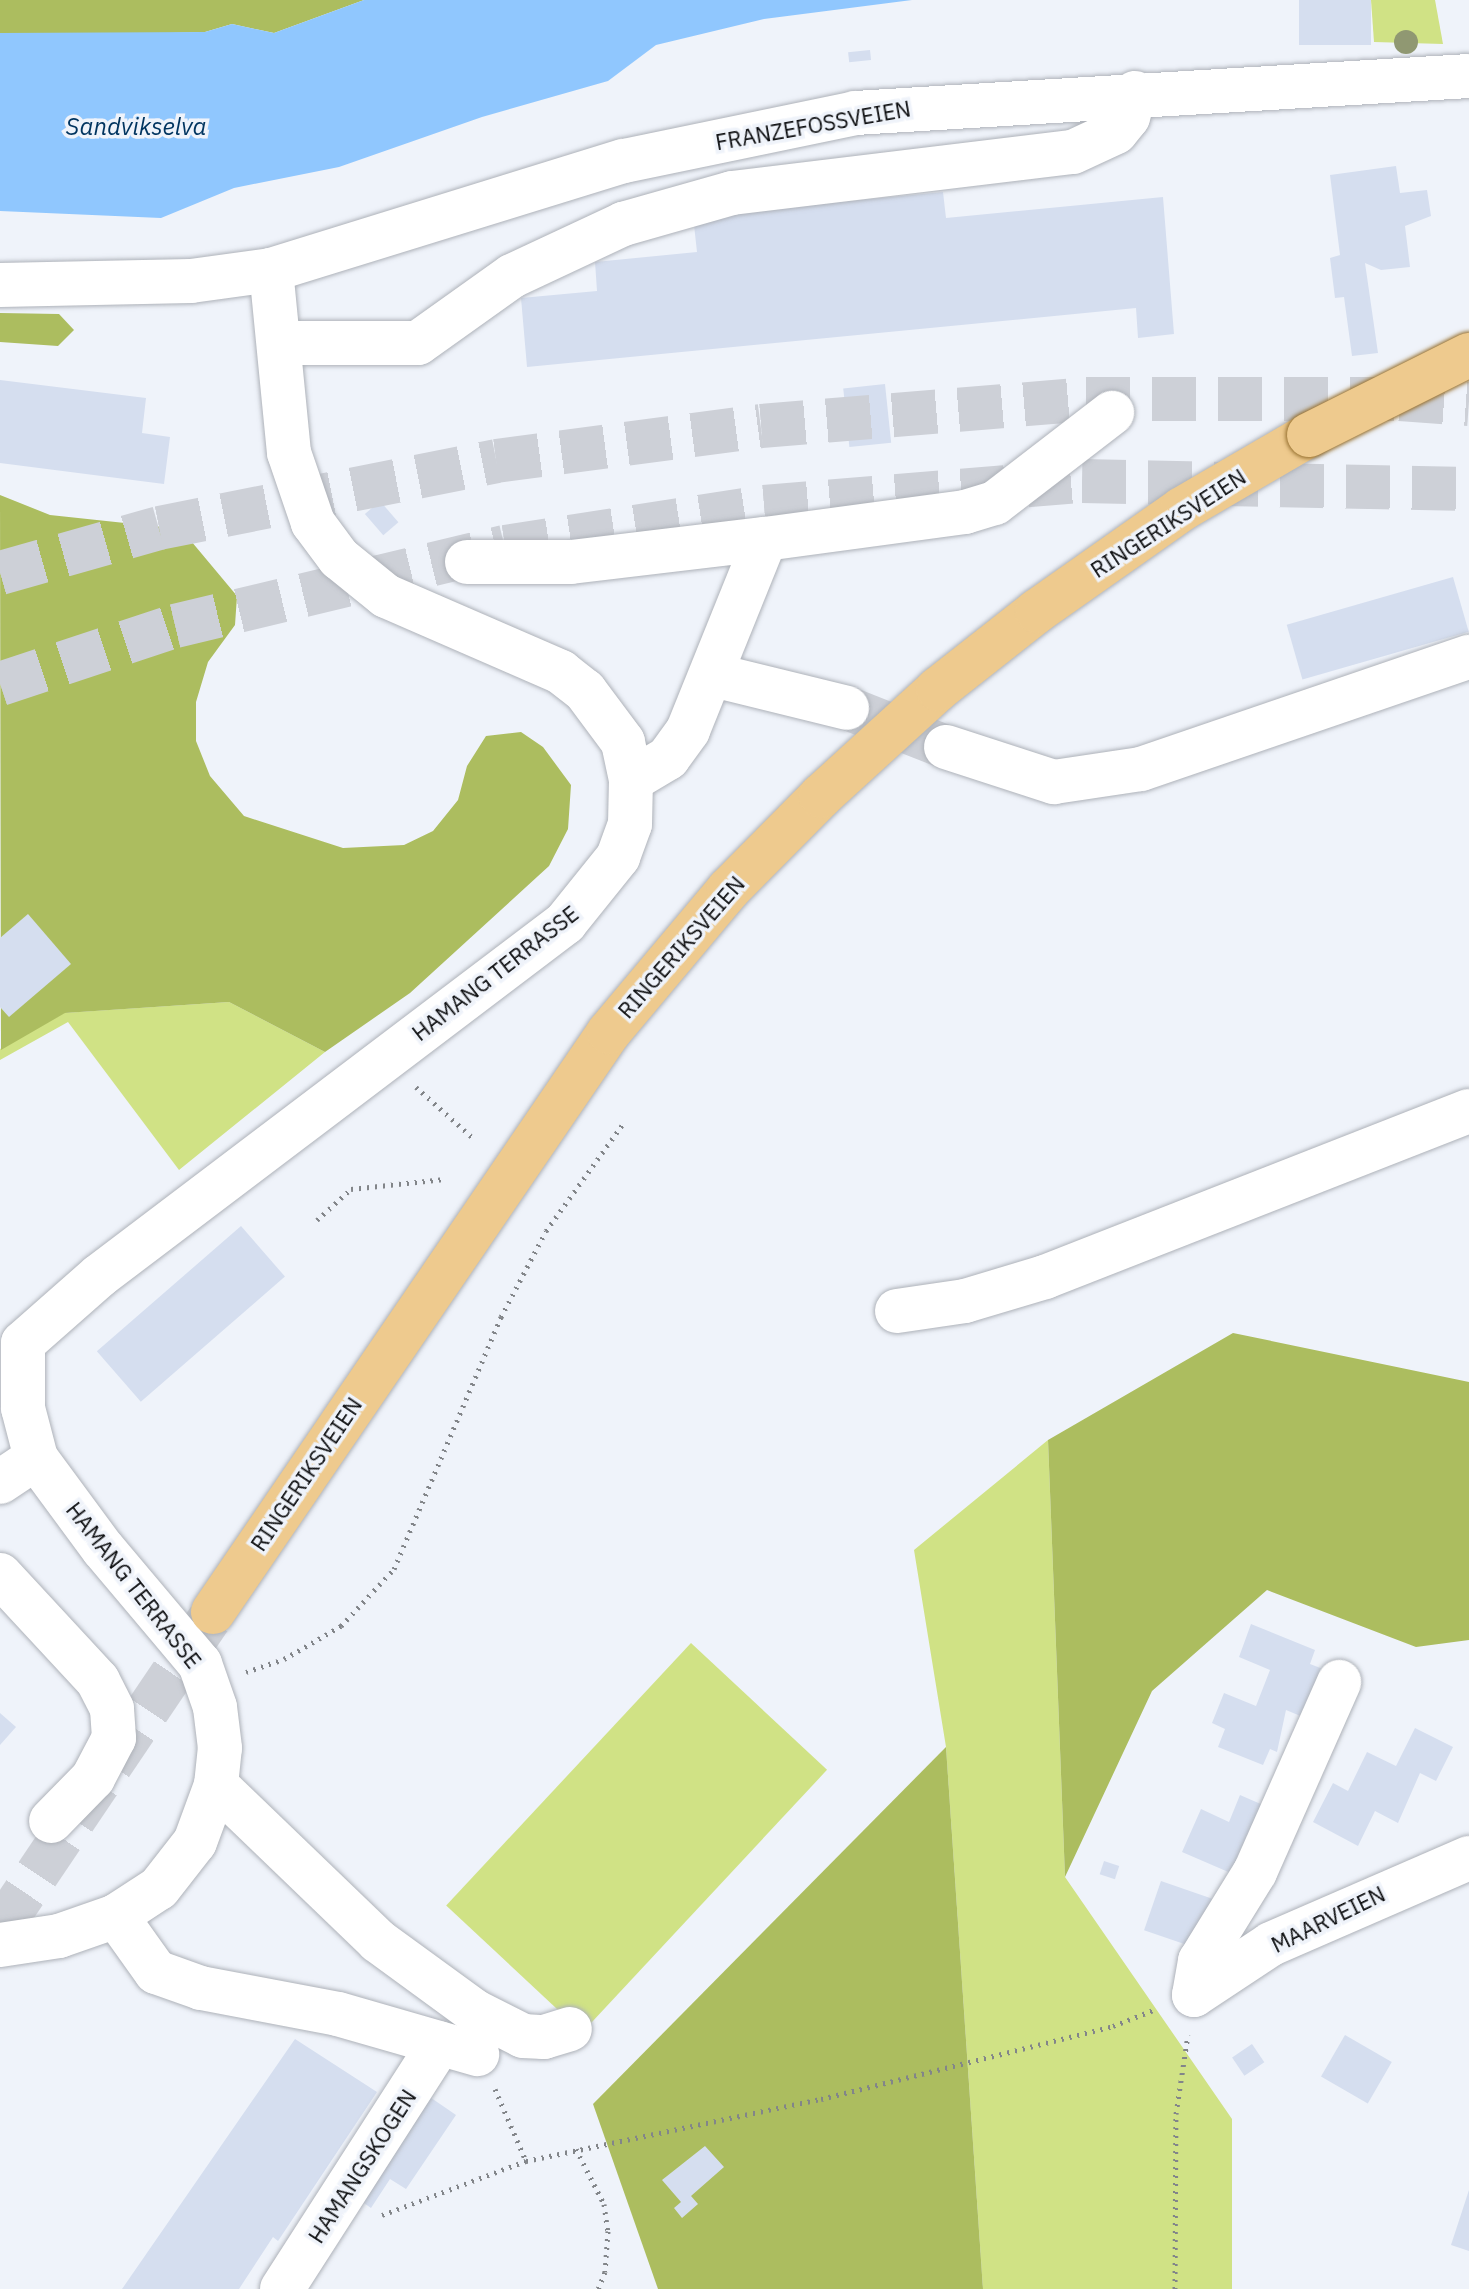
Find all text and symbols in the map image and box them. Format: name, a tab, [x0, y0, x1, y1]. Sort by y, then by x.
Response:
street label: FRANZEFOSSVEIEN	[713, 95, 913, 155]
water label: Sandvikselva	[66, 113, 206, 141]
street label: RINGERIKSVEIEN	[1086, 463, 1250, 583]
street label: RINGERIKSVEIEN	[612, 871, 750, 1023]
street label: HAMANG TERRASSE	[407, 900, 583, 1046]
street label: RINGERIKSVEIEN	[245, 1392, 367, 1556]
street label: HAMANG TERRASSE	[61, 1497, 207, 1673]
street label: MAARVEIEN	[1267, 1880, 1389, 1958]
street label: HAMANGSKOGEN	[302, 2084, 422, 2248]

